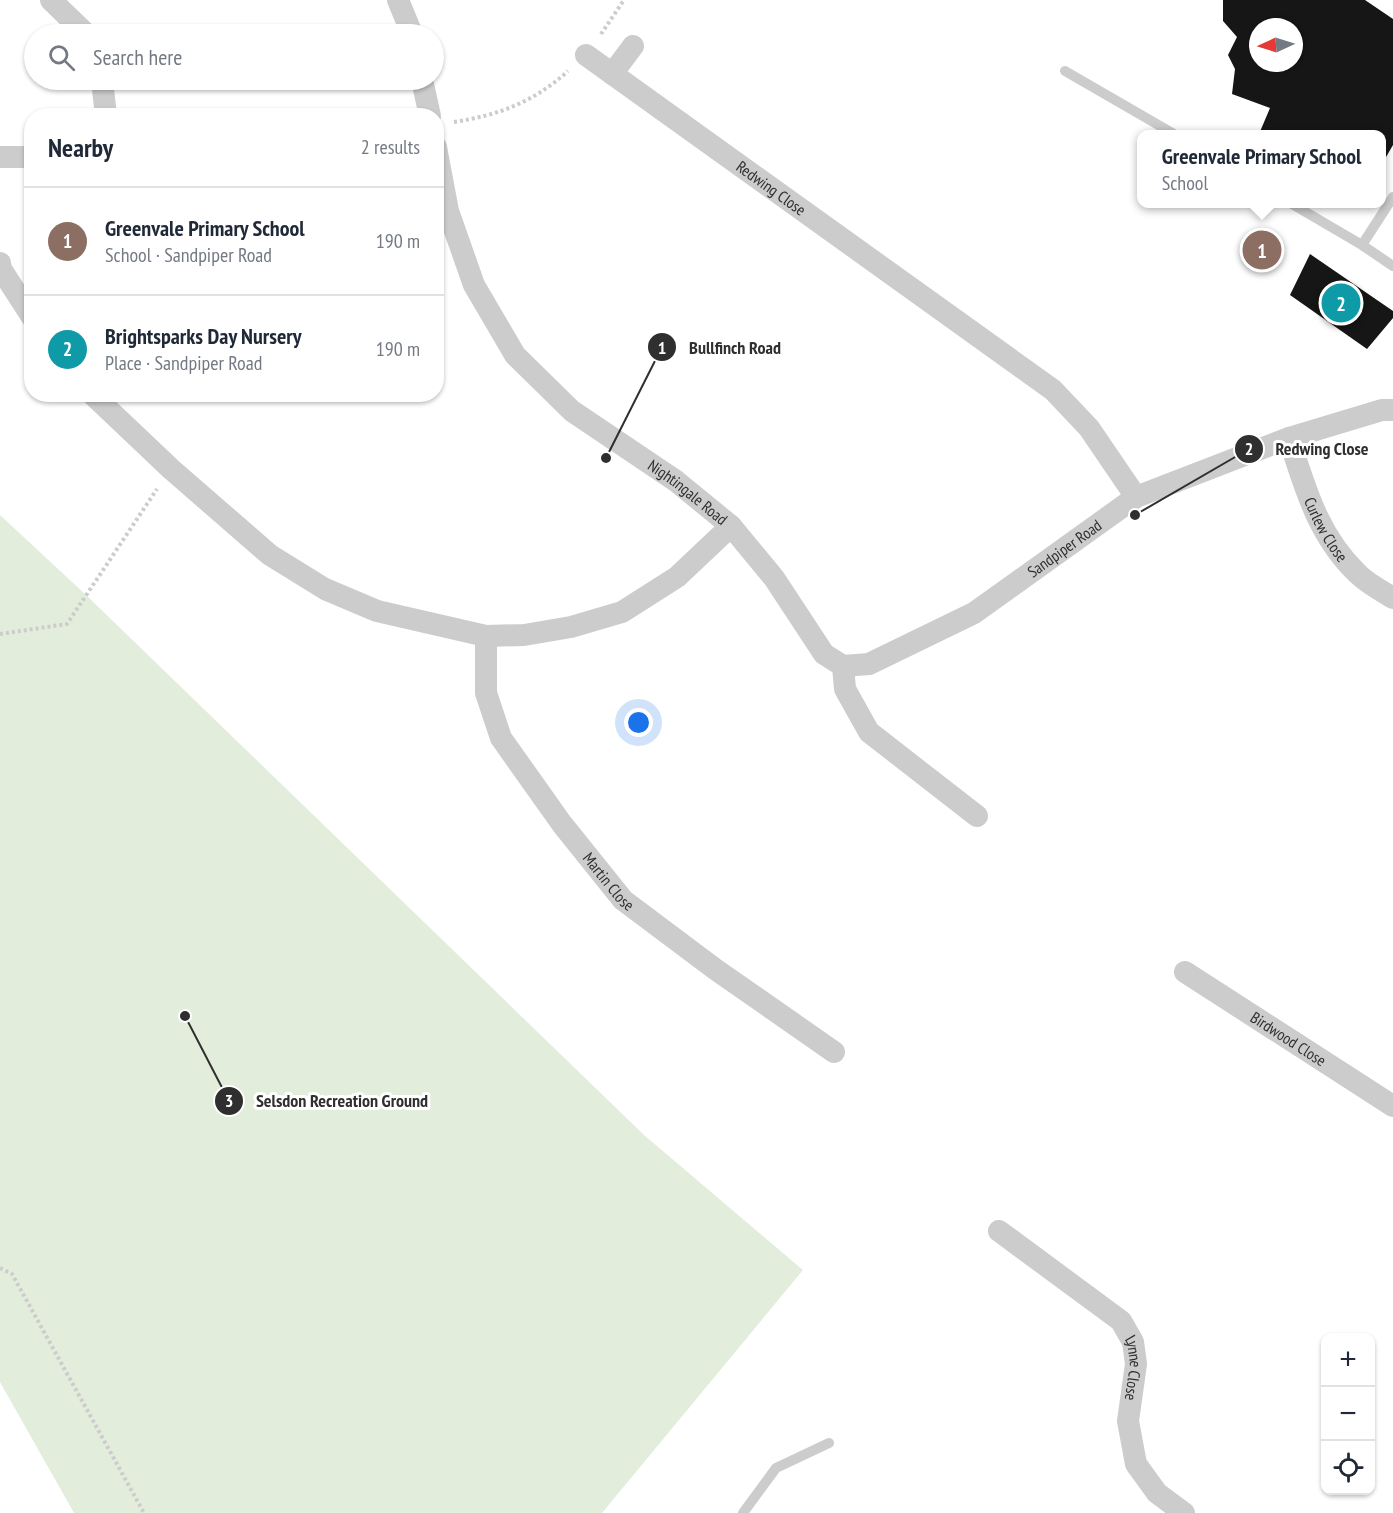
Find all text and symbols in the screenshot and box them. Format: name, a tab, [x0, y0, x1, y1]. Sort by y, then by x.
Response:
north arrow	[1249, 18, 1303, 72]
search box	[24, 24, 444, 90]
icon: search	[45, 41, 78, 74]
text: Search here	[93, 43, 182, 71]
popup	[1137, 130, 1386, 208]
text: Nearby	[48, 131, 113, 164]
text: 2 results	[361, 134, 420, 160]
text: Greenvale Primary School	[1162, 142, 1361, 170]
street label: Redwing Close	[733, 156, 810, 220]
text: School	[1162, 170, 1208, 196]
text: Greenvale Primary School	[105, 214, 305, 242]
text: 1	[63, 228, 72, 254]
text: 190 m	[376, 228, 420, 254]
pin: 1	[1242, 228, 1282, 272]
text: School · Sandpiper Road	[105, 242, 272, 268]
pin: 2	[1322, 280, 1360, 326]
text: Brightsparks Day Nursery	[105, 322, 302, 350]
callout: Bullfinch Road	[647, 329, 793, 365]
text: 2	[63, 336, 72, 362]
text: 190 m	[376, 336, 420, 362]
text: 1	[658, 336, 666, 359]
text: Bullfinch Road	[689, 336, 781, 359]
text: Place · Sandpiper Road	[105, 350, 262, 376]
callout: Redwing Close	[1234, 431, 1381, 467]
text: 2	[1245, 437, 1253, 460]
text: Redwing Close	[1276, 437, 1369, 460]
street label: Nightingale Road	[644, 455, 732, 529]
street label: Curlew Close	[1300, 494, 1352, 566]
street label: Sandpiper Road	[1023, 515, 1105, 582]
your location	[624, 708, 653, 737]
street label: Martin Close	[579, 848, 638, 915]
street label: Birdwood Close	[1247, 1007, 1330, 1070]
callout: Selsdon Recreation Ground	[214, 1083, 440, 1119]
text: 3	[225, 1089, 233, 1112]
text: Selsdon Recreation Ground	[256, 1089, 428, 1112]
street label: Lynne Close	[1121, 1331, 1146, 1402]
map controls	[1321, 1333, 1375, 1495]
button: +	[1321, 1333, 1375, 1387]
button: −	[1321, 1387, 1375, 1441]
button: locate	[1321, 1441, 1375, 1495]

